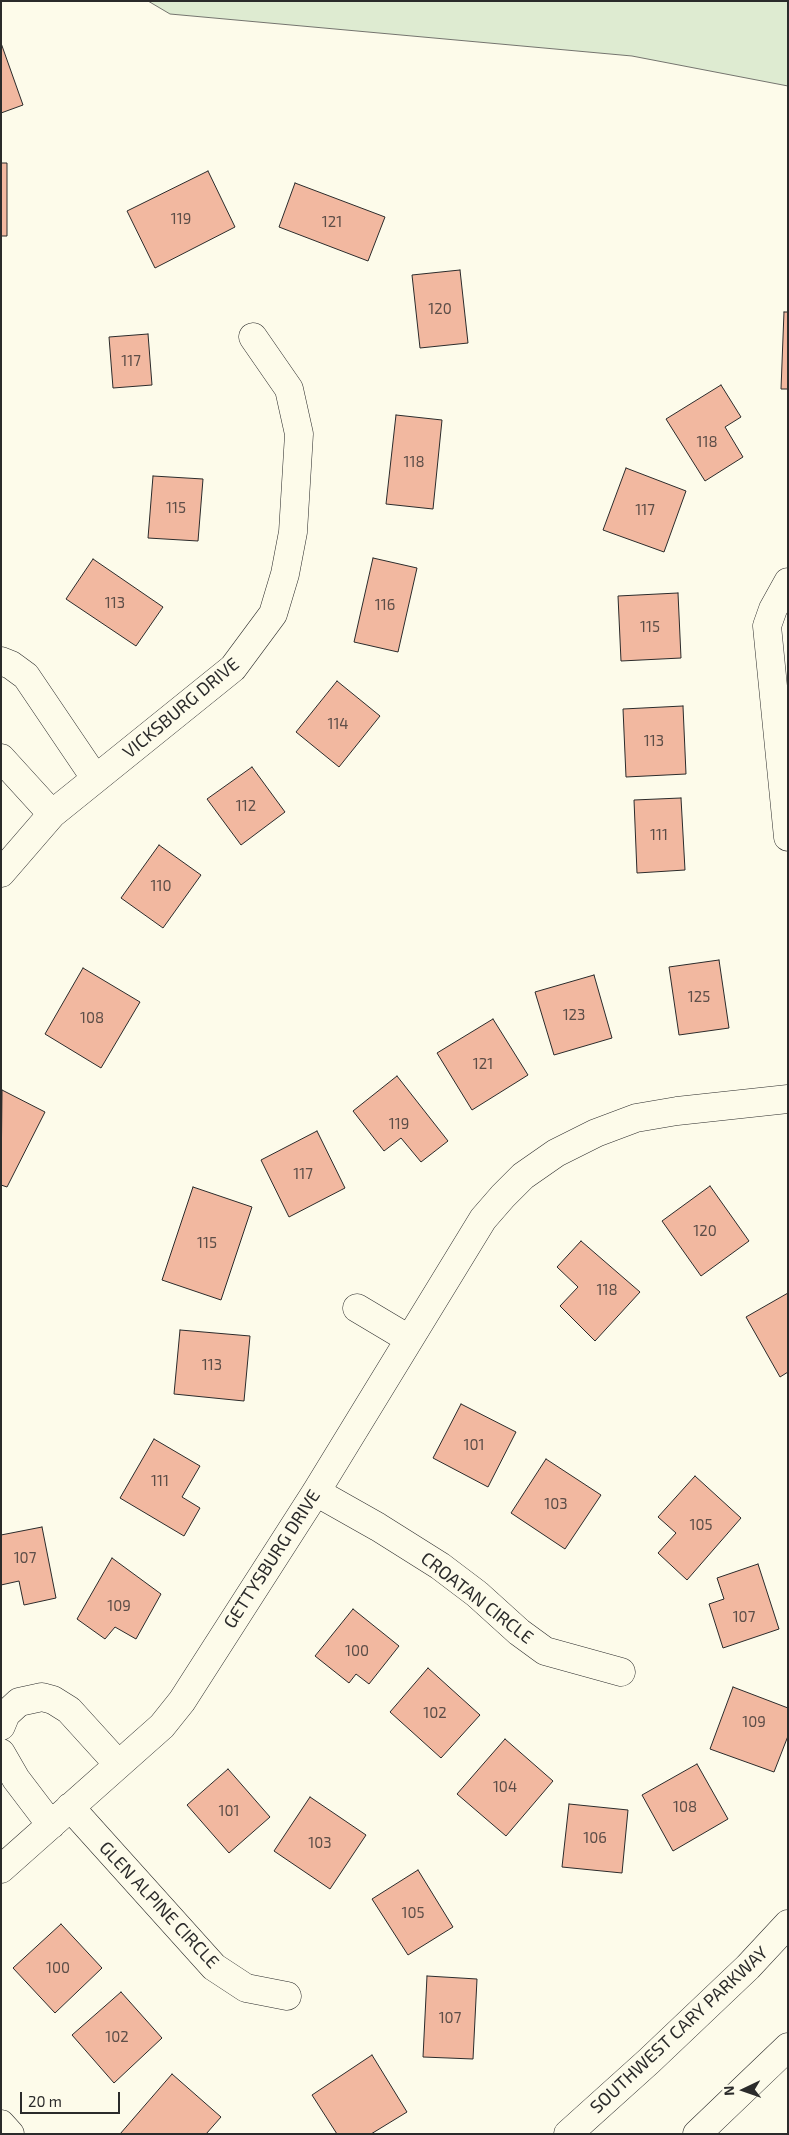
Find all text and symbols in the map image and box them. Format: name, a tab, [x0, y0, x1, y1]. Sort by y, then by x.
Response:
house number: 119	[171, 210, 191, 228]
house number: 121	[322, 213, 342, 231]
house number: 120	[428, 300, 452, 318]
house number: 117	[121, 352, 141, 370]
house number: 118	[696, 433, 718, 451]
house number: 118	[403, 453, 425, 471]
house number: 115	[166, 499, 186, 517]
house number: 117	[635, 501, 655, 519]
house number: 113	[105, 594, 125, 612]
house number: 116	[375, 596, 395, 614]
house number: 115	[640, 618, 660, 636]
street label: VICKSBURG DRIVE	[118, 653, 244, 763]
house number: 114	[327, 715, 349, 733]
house number: 113	[644, 732, 664, 750]
house number: 112	[236, 797, 256, 815]
house number: 111	[650, 826, 668, 844]
house number: 110	[151, 877, 171, 895]
house number: 125	[688, 988, 710, 1006]
house number: 123	[563, 1006, 585, 1024]
house number: 108	[80, 1009, 104, 1027]
house number: 121	[473, 1055, 493, 1073]
house number: 119	[389, 1115, 409, 1133]
house number: 117	[293, 1165, 313, 1183]
house number: 120	[693, 1222, 717, 1240]
house number: 115	[197, 1234, 217, 1252]
house number: 118	[596, 1281, 618, 1299]
house number: 113	[202, 1356, 222, 1374]
house number: 101	[464, 1436, 484, 1454]
house number: 111	[151, 1472, 169, 1490]
street label: GETTYSBURG DRIVE	[219, 1486, 325, 1632]
house number: 103	[544, 1495, 568, 1513]
house number: 105	[689, 1516, 713, 1534]
street label: CROATAN CIRCLE	[417, 1547, 537, 1649]
house number: 107	[14, 1549, 36, 1567]
house number: 109	[107, 1597, 131, 1615]
house number: 107	[733, 1608, 755, 1626]
house number: 100	[345, 1642, 369, 1660]
house number: 102	[423, 1704, 447, 1722]
house number: 109	[742, 1713, 766, 1731]
house number: 104	[493, 1778, 517, 1796]
house number: 108	[673, 1798, 697, 1816]
house number: 101	[219, 1802, 239, 1820]
house number: 106	[583, 1829, 607, 1847]
house number: 103	[308, 1834, 332, 1852]
street label: GLEN ALPINE CIRCLE	[95, 1837, 223, 1973]
house number: 105	[401, 1904, 425, 1922]
street label: SOUTHWEST CARY PARKWAY	[586, 1942, 772, 2118]
house number: 100	[46, 1959, 70, 1977]
house number: 107	[439, 2009, 461, 2027]
house number: 102	[105, 2028, 129, 2046]
north arrow	[719, 2065, 769, 2115]
scale bar	[22, 2082, 122, 2114]
text: N	[720, 2085, 737, 2096]
text: 20 m	[28, 2092, 62, 2110]

